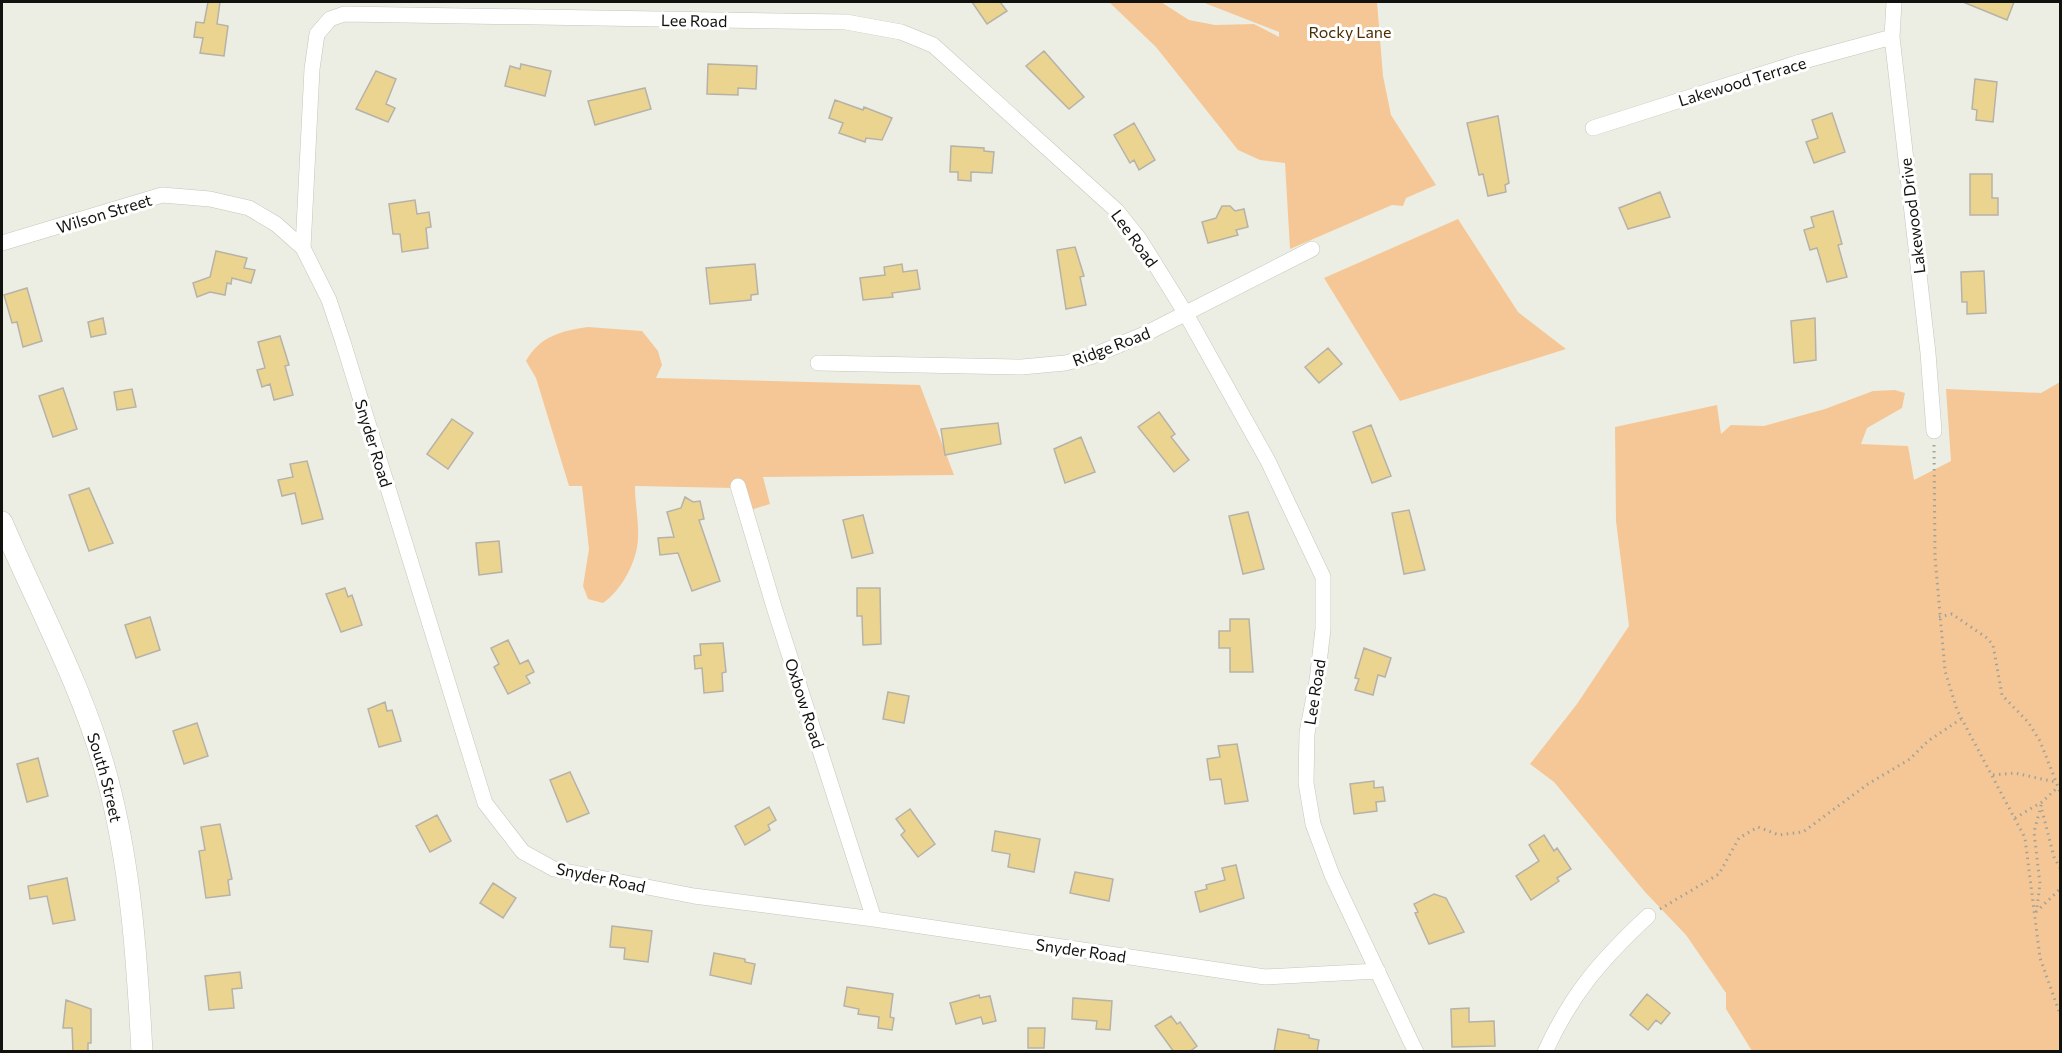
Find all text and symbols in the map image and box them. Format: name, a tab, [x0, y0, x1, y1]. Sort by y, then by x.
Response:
street label: Lee Road	[661, 10, 727, 30]
park label: Rocky Lane	[1309, 22, 1391, 41]
street label: Lakewood Terrace	[1676, 52, 1808, 110]
street label: Lakewood Drive	[1895, 157, 1929, 275]
street label: Wilson Street	[54, 189, 154, 237]
street label: Lee Road	[1108, 206, 1162, 270]
street label: Ridge Road	[1070, 323, 1152, 369]
street label: Snyder Road	[352, 397, 396, 489]
street label: Oxbow Road	[782, 656, 828, 750]
street label: Lee Road	[1299, 658, 1329, 726]
street label: South Street	[84, 730, 127, 824]
street label: Snyder Road	[555, 858, 647, 896]
street label: Snyder Road	[1035, 934, 1127, 966]

